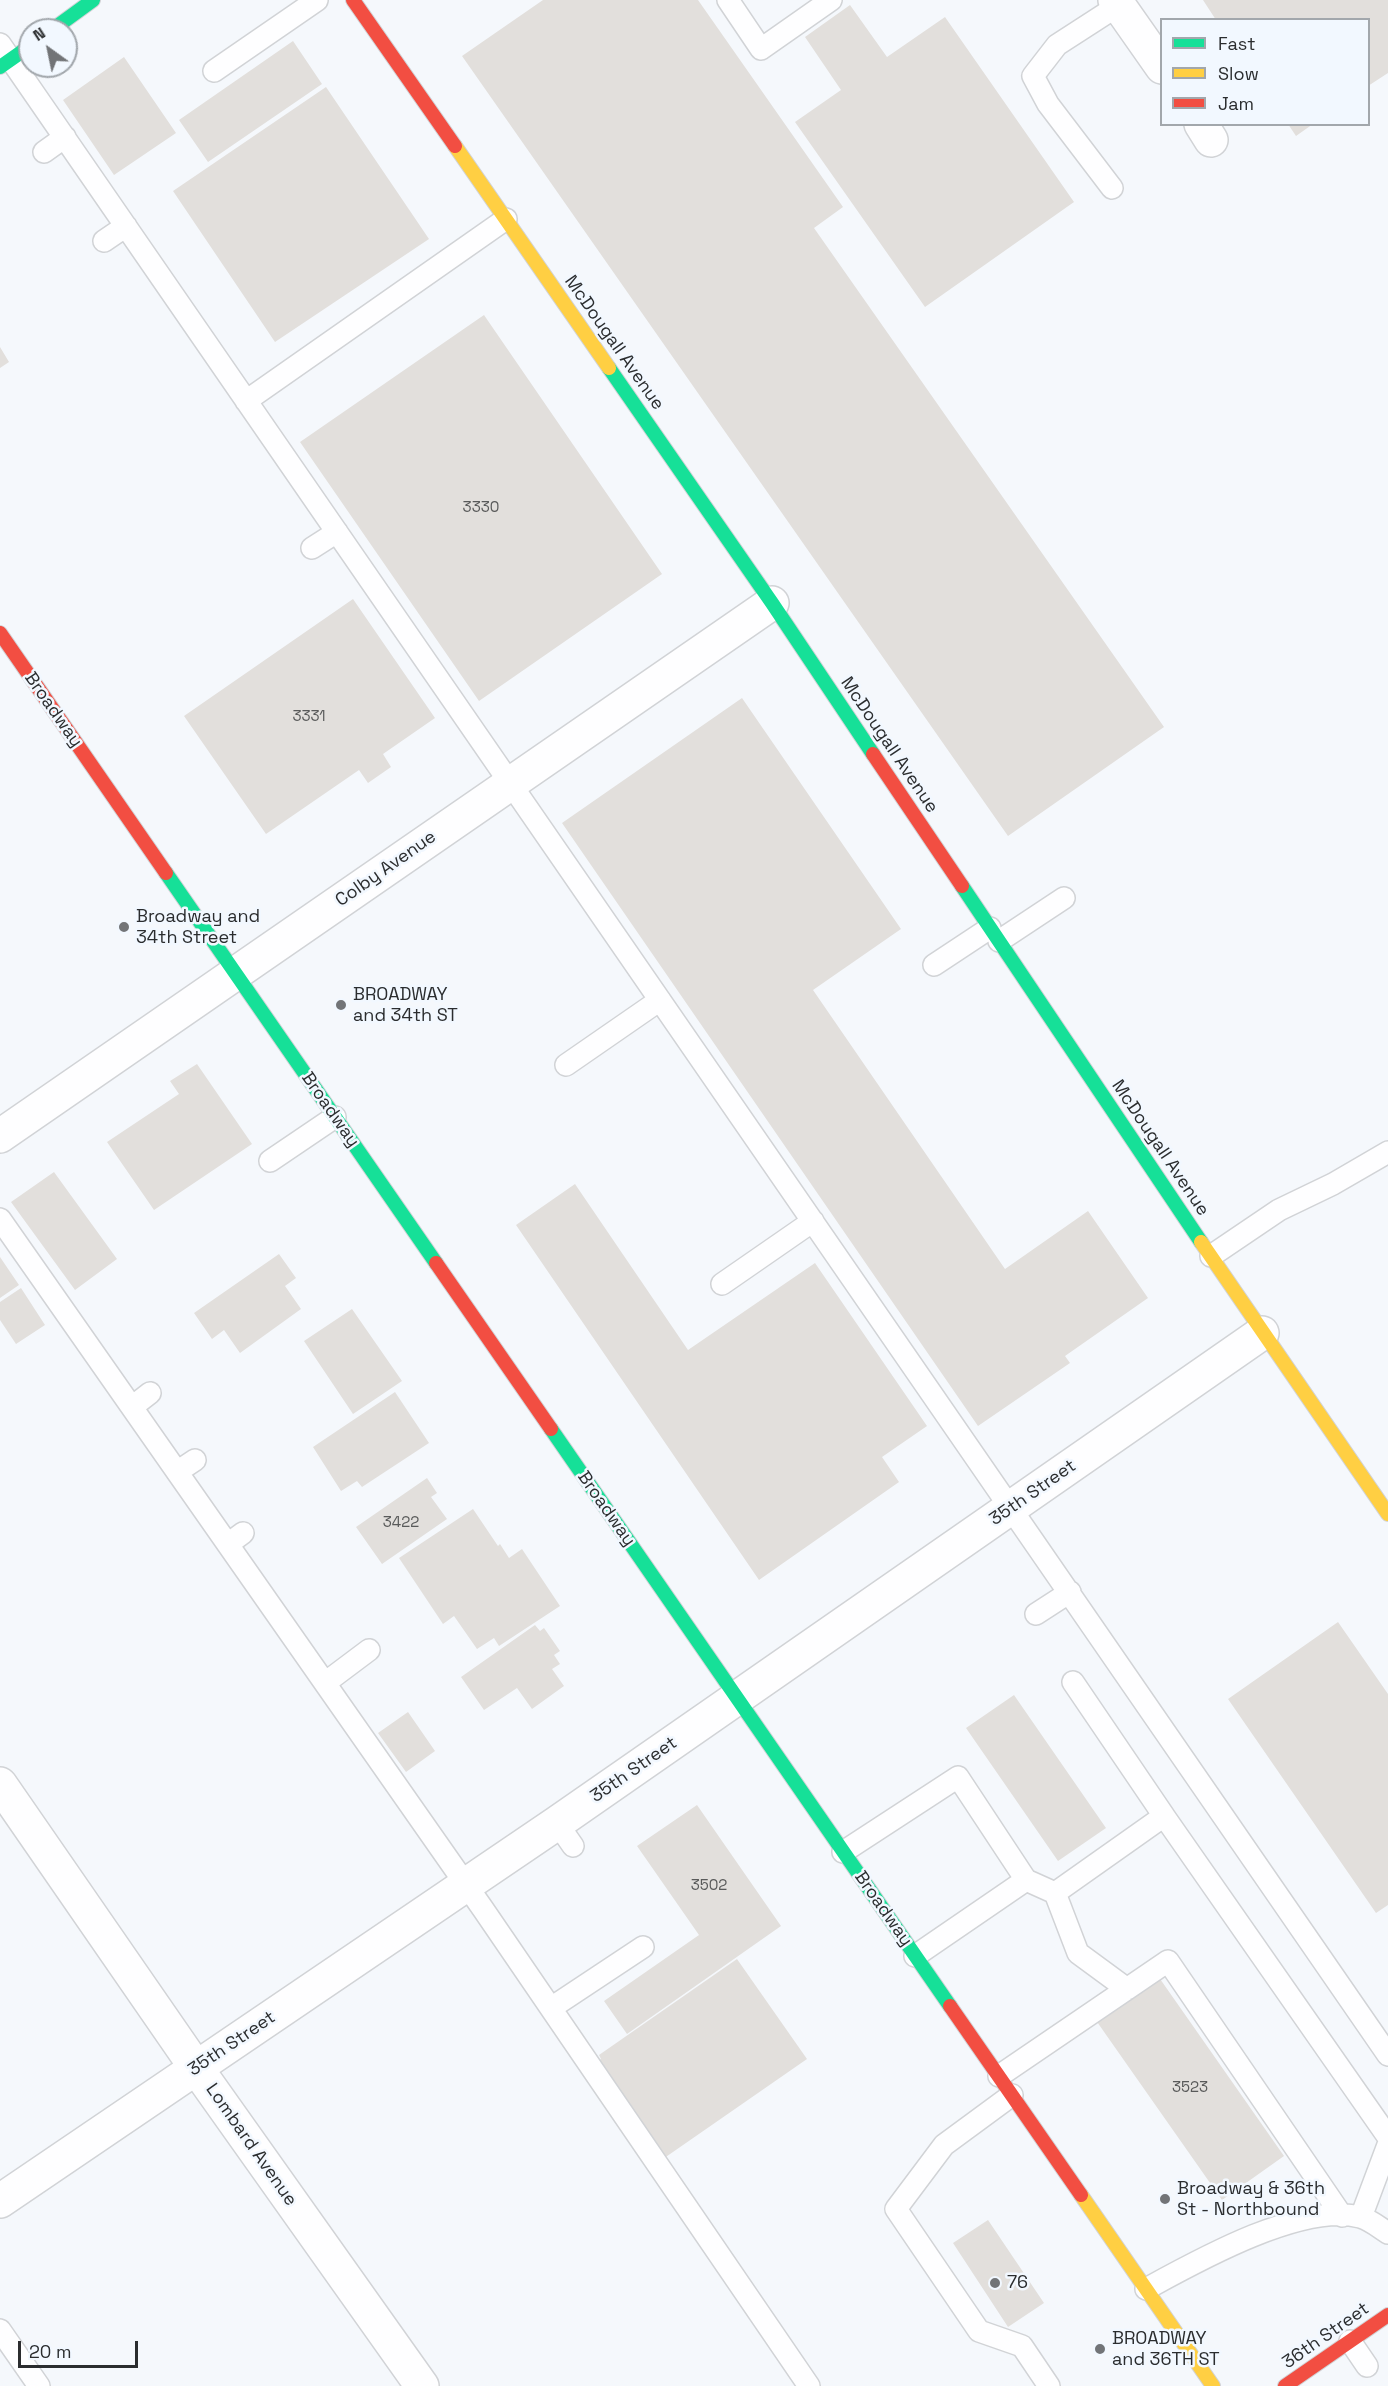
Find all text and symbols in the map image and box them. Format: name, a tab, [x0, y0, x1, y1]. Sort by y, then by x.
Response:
north arrow	[18, 18, 78, 78]
legend	[1160, 18, 1370, 126]
text: N	[29, 22, 49, 46]
text: Fast	[1218, 32, 1255, 55]
text: Slow	[1218, 62, 1259, 85]
text: Jam	[1218, 92, 1254, 115]
street label: McDougall Avenue	[559, 272, 669, 414]
house number: 3330	[463, 499, 499, 517]
street label: Broadway	[19, 668, 87, 752]
street label: McDougall Avenue	[835, 673, 943, 817]
house number: 3331	[292, 708, 326, 726]
street label: Colby Avenue	[332, 826, 440, 912]
place label: Broadway and 34th Street	[136, 906, 260, 948]
marker: Broadway and 34th Street	[117, 920, 131, 934]
place label: BROADWAY and 34th ST	[353, 984, 458, 1026]
marker: BROADWAY and 34th ST	[334, 998, 348, 1012]
street label: Broadway	[296, 1068, 364, 1152]
street label: McDougall Avenue	[1106, 1076, 1214, 1220]
street label: 35th Street	[986, 1455, 1080, 1531]
street label: Broadway	[572, 1467, 640, 1551]
house number: 3422	[383, 1514, 419, 1532]
street label: 35th Street	[587, 1732, 681, 1808]
street label: Broadway	[849, 1867, 917, 1951]
house number: 3502	[691, 1877, 727, 1895]
street label: 35th Street	[184, 2007, 280, 2081]
house number: 3523	[1172, 2079, 1208, 2097]
street label: Lombard Avenue	[201, 2080, 301, 2210]
place label: Broadway & 36th St - Northbound	[1177, 2178, 1325, 2220]
marker: Broadway & 36th St - Northbound	[1158, 2192, 1172, 2206]
place label: 76	[1007, 2272, 1028, 2294]
marker: 76	[988, 2276, 1002, 2290]
street label: 36th Street	[1279, 2298, 1373, 2374]
place label: BROADWAY and 36TH ST	[1112, 2328, 1220, 2370]
scale bar	[21, 2329, 141, 2367]
text: 20 m	[29, 2340, 72, 2363]
marker: BROADWAY and 36TH ST	[1093, 2342, 1107, 2356]

